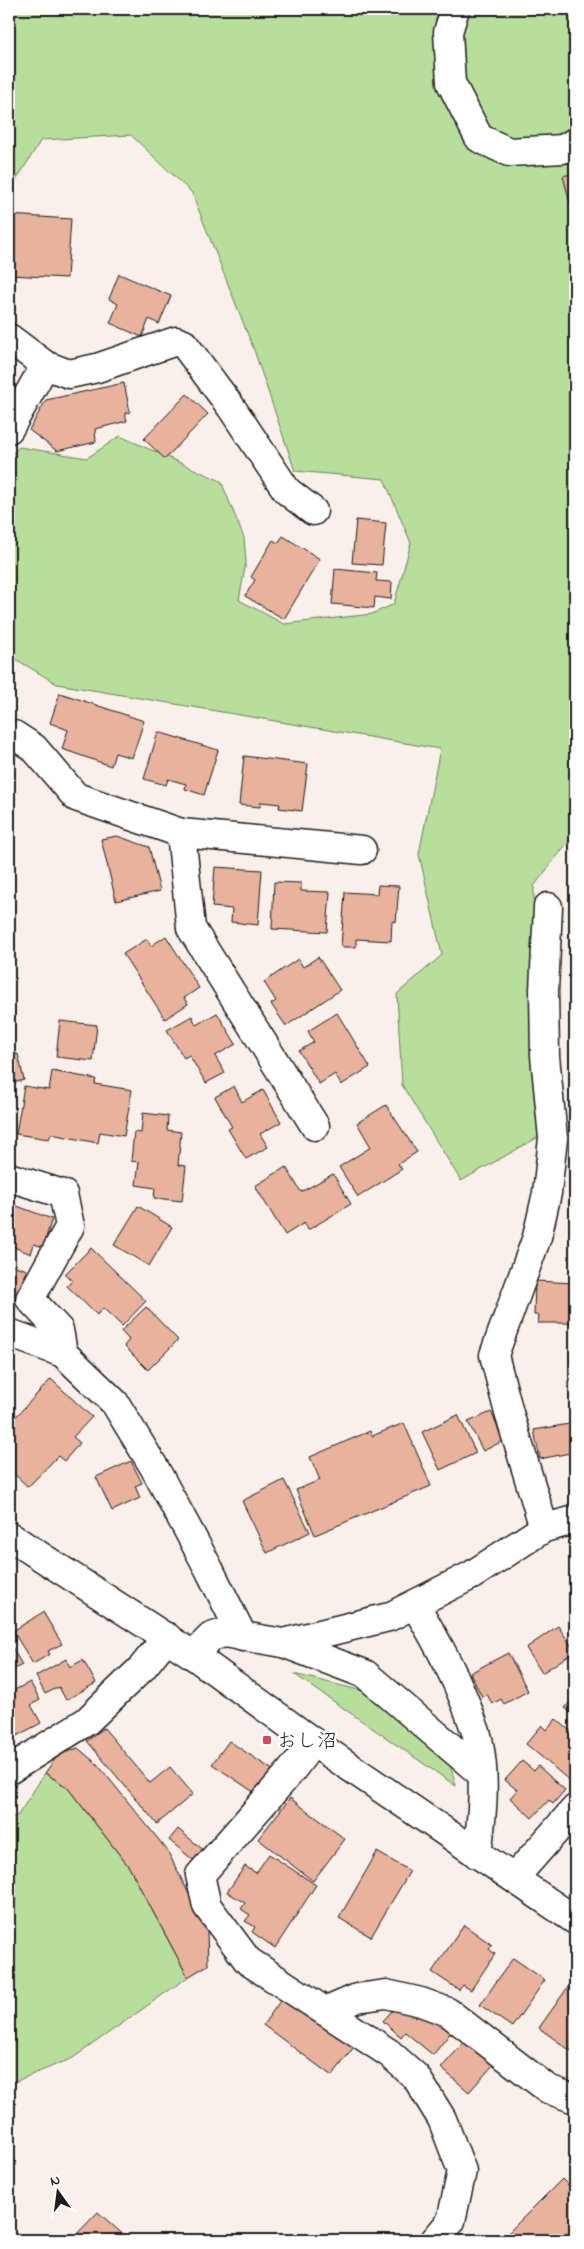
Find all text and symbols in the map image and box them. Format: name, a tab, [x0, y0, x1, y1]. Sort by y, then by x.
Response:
place label: おし沼	[277, 1728, 337, 1757]
marker: おし沼	[261, 1734, 273, 1746]
north arrow	[32, 2166, 82, 2216]
text: N	[48, 2170, 62, 2192]

